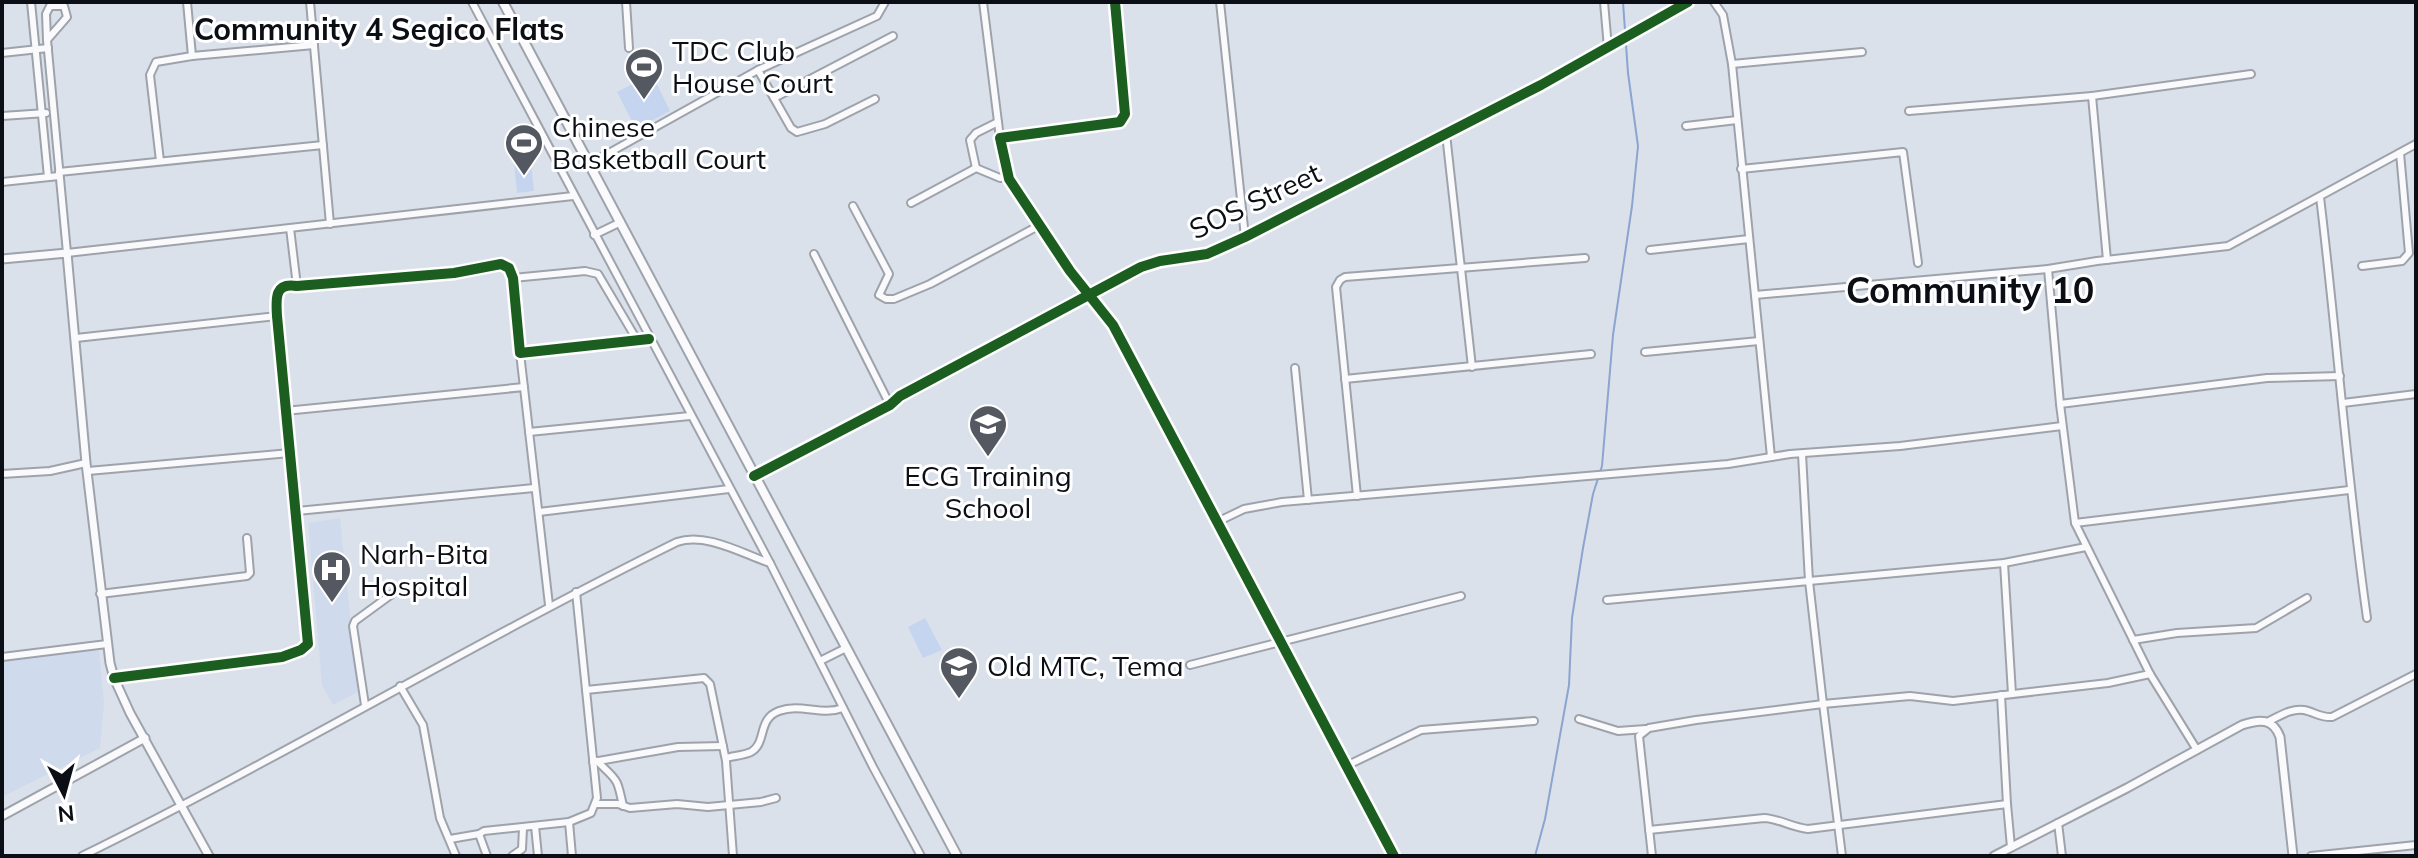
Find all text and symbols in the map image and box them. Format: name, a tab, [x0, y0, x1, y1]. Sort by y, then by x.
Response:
district label: Community 4 Segico Flats	[194, 10, 564, 48]
place label: TDC Club House Court	[672, 33, 833, 100]
sports icon: TDC Club House Court	[623, 46, 665, 101]
place label: Chinese Basketball Court	[552, 109, 766, 176]
sports icon: Chinese Basketball Court	[503, 122, 545, 177]
street label: SOS Street	[1183, 155, 1326, 246]
district label: Community 10	[1846, 267, 2094, 312]
school or university icon: ECG Training School	[967, 403, 1009, 458]
place label: ECG Training School	[904, 458, 1072, 525]
place label: Narh-Bita Hospital	[360, 536, 489, 603]
hospital icon: Narh-Bita Hospital	[311, 549, 353, 604]
school or university icon: Old MTC, Tema	[938, 645, 980, 700]
place label: Old MTC, Tema	[987, 648, 1184, 683]
north arrow	[24, 754, 104, 834]
text: N	[56, 799, 76, 829]

